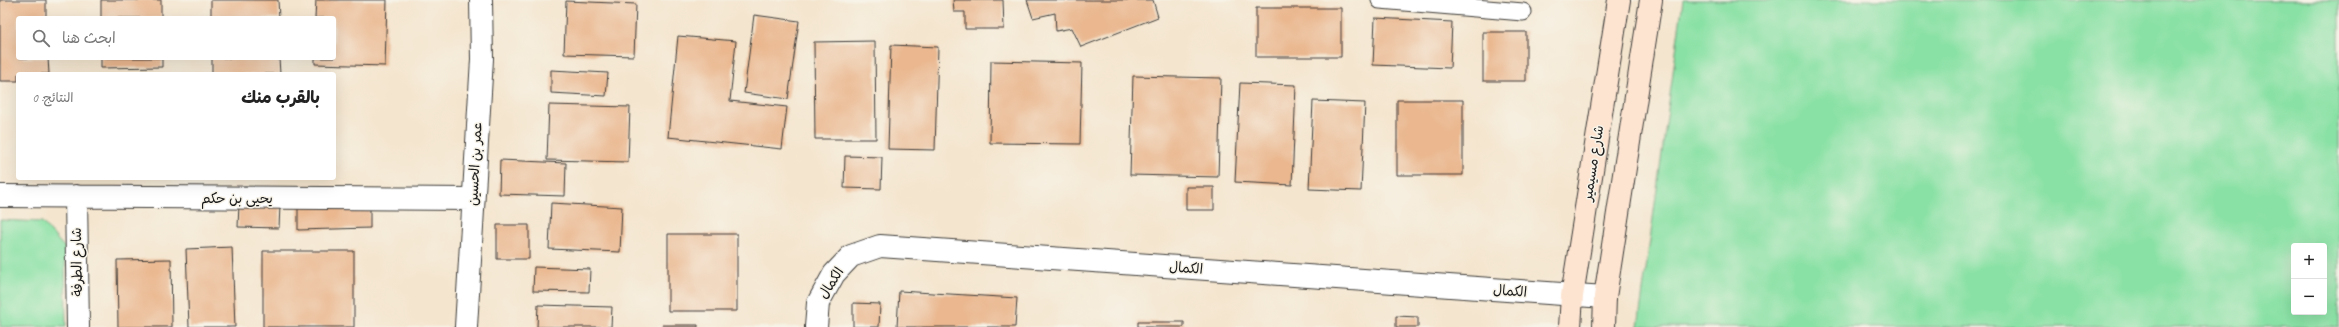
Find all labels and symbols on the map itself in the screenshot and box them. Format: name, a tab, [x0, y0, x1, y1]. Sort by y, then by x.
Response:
street label: عمر بن الحسين	[464, 122, 486, 206]
street label: شارع مسيمير	[1578, 124, 1608, 203]
street label: يحيى بن حكم	[201, 190, 273, 209]
street label: شارع الطرفة	[68, 227, 87, 297]
street label: الكمال	[1168, 258, 1204, 278]
street label: الكمال	[815, 264, 847, 302]
street label: الكمال	[1492, 281, 1528, 301]

